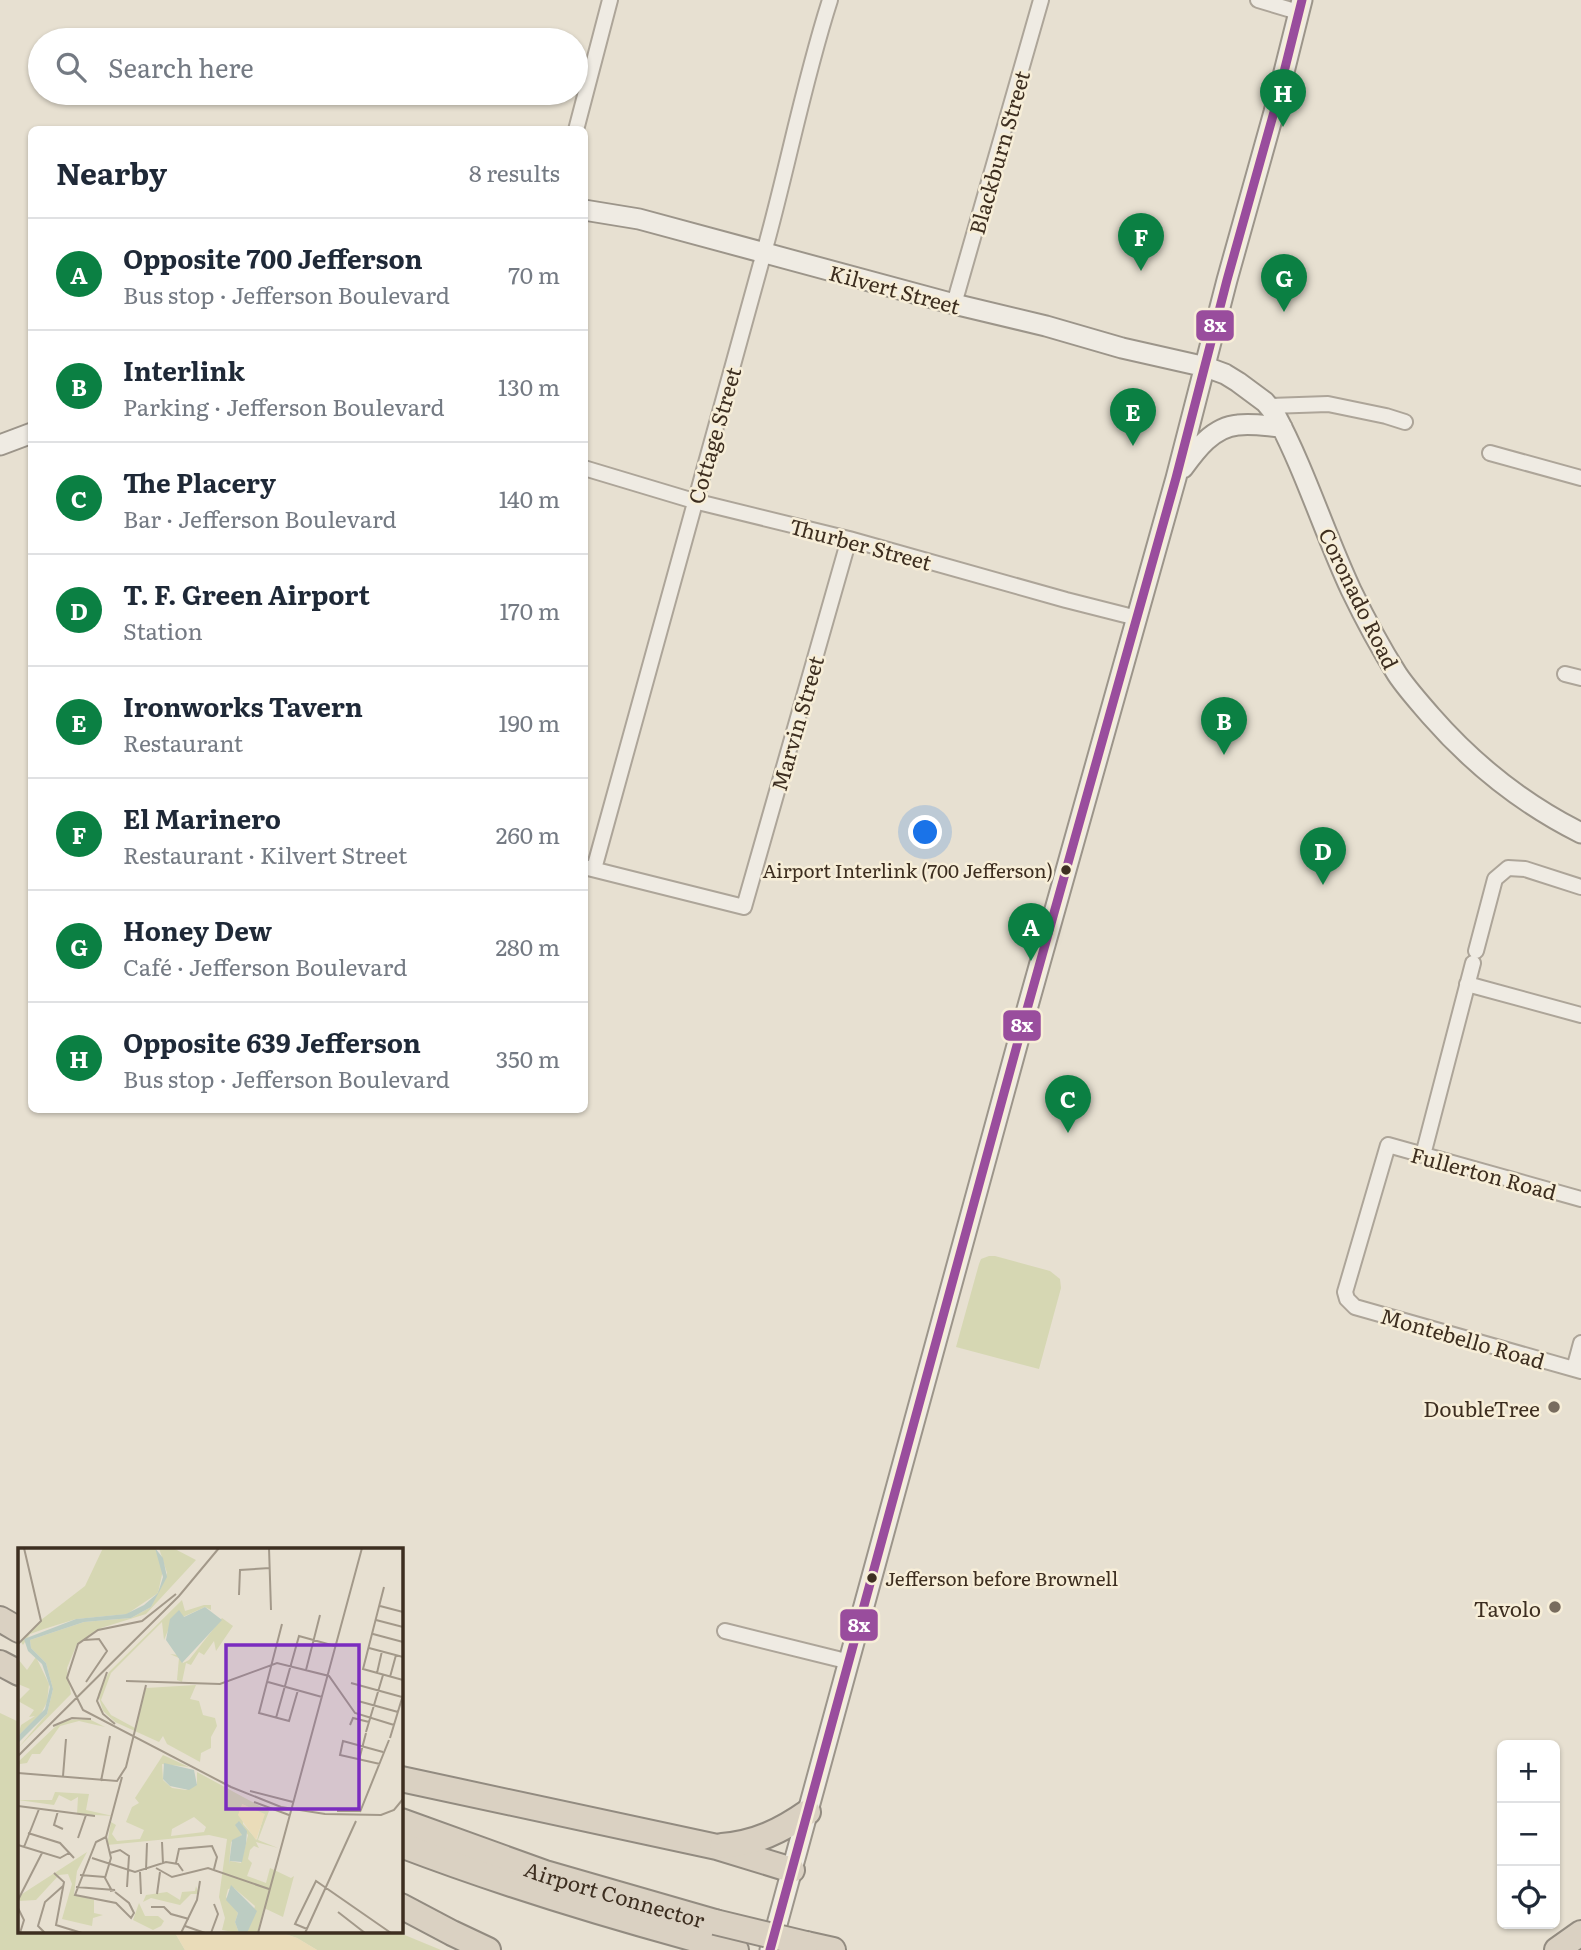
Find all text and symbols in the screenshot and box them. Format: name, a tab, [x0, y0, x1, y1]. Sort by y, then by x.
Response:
search box	[28, 28, 588, 105]
text: Search here	[108, 47, 254, 86]
icon: search	[52, 48, 90, 86]
street label: Blackburn Street	[960, 66, 1036, 238]
pin: H	[1260, 69, 1306, 127]
text: Nearby	[56, 150, 167, 194]
text: 8 results	[469, 155, 560, 189]
pin: F	[1118, 213, 1164, 271]
text: Opposite 700 Jefferson	[123, 238, 423, 277]
pin: G	[1261, 254, 1307, 312]
street label: Kilvert Street	[826, 256, 964, 321]
text: A	[70, 257, 88, 291]
text: 70 m	[508, 257, 560, 291]
text: Bus stop · Jefferson Boulevard	[123, 277, 450, 311]
line badge: 8x	[1195, 309, 1235, 342]
text: 8x	[1204, 310, 1227, 338]
text: Interlink	[123, 350, 245, 389]
street label: Cottage Street	[679, 362, 748, 507]
text: B	[71, 369, 87, 403]
text: 130 m	[498, 369, 560, 403]
pin: E	[1110, 388, 1156, 446]
text: Parking · Jefferson Boulevard	[123, 389, 445, 423]
text: The Placery	[123, 462, 276, 501]
text: C	[71, 481, 87, 515]
text: 140 m	[499, 481, 560, 515]
text: Bar · Jefferson Boulevard	[123, 501, 397, 535]
street label: Thurber Street	[787, 509, 936, 577]
street label: Coronado Road	[1312, 522, 1408, 674]
text: T. F. Green Airport	[123, 574, 370, 613]
text: D	[70, 593, 88, 627]
text: 170 m	[499, 593, 560, 627]
text: Station	[123, 613, 203, 647]
street label: Marvin Street	[762, 651, 830, 794]
text: Ironworks Tavern	[123, 686, 363, 725]
pin: B	[1201, 697, 1247, 755]
text: E	[71, 705, 87, 739]
text: 190 m	[498, 705, 560, 739]
text: Restaurant	[123, 725, 243, 759]
text: El Marinero	[123, 798, 281, 837]
your location	[908, 815, 942, 849]
text: F	[72, 817, 86, 851]
text: 260 m	[496, 817, 560, 851]
pin: D	[1300, 827, 1346, 885]
text: Restaurant · Kilvert Street	[123, 837, 407, 871]
place label: Airport Interlink (700 Jefferson)	[762, 856, 1053, 884]
marker: Airport Interlink (700 Jefferson)	[1059, 863, 1073, 877]
pin: A	[1008, 903, 1054, 961]
text: Honey Dew	[123, 910, 272, 949]
text: G	[70, 929, 88, 963]
text: 280 m	[495, 929, 560, 963]
text: Café · Jefferson Boulevard	[123, 949, 407, 983]
line badge: 8x	[1002, 1009, 1042, 1042]
text: 8x	[1011, 1010, 1034, 1038]
text: Opposite 639 Jefferson	[123, 1022, 421, 1061]
text: H	[69, 1041, 89, 1075]
text: 350 m	[496, 1041, 560, 1075]
text: Bus stop · Jefferson Boulevard	[123, 1061, 450, 1095]
pin: C	[1045, 1075, 1091, 1133]
street label: Fullerton Road	[1408, 1138, 1561, 1206]
street label: Montebello Road	[1377, 1299, 1549, 1375]
place label: DoubleTree	[1423, 1392, 1540, 1423]
marker: DoubleTree	[1546, 1399, 1562, 1415]
inset map	[18, 1548, 402, 1932]
place label: Jefferson before Brownell	[885, 1564, 1118, 1592]
marker: Jefferson before Brownell	[865, 1571, 879, 1585]
place label: Tavolo	[1473, 1592, 1541, 1623]
marker: Tavolo	[1547, 1599, 1563, 1615]
line badge: 8x	[839, 1608, 879, 1642]
text: 8x	[848, 1610, 871, 1638]
map controls	[1497, 1740, 1560, 1929]
button: +	[1497, 1740, 1560, 1803]
button: −	[1497, 1803, 1560, 1866]
street label: Airport Connector	[521, 1852, 709, 1934]
button: locate	[1497, 1866, 1560, 1929]

